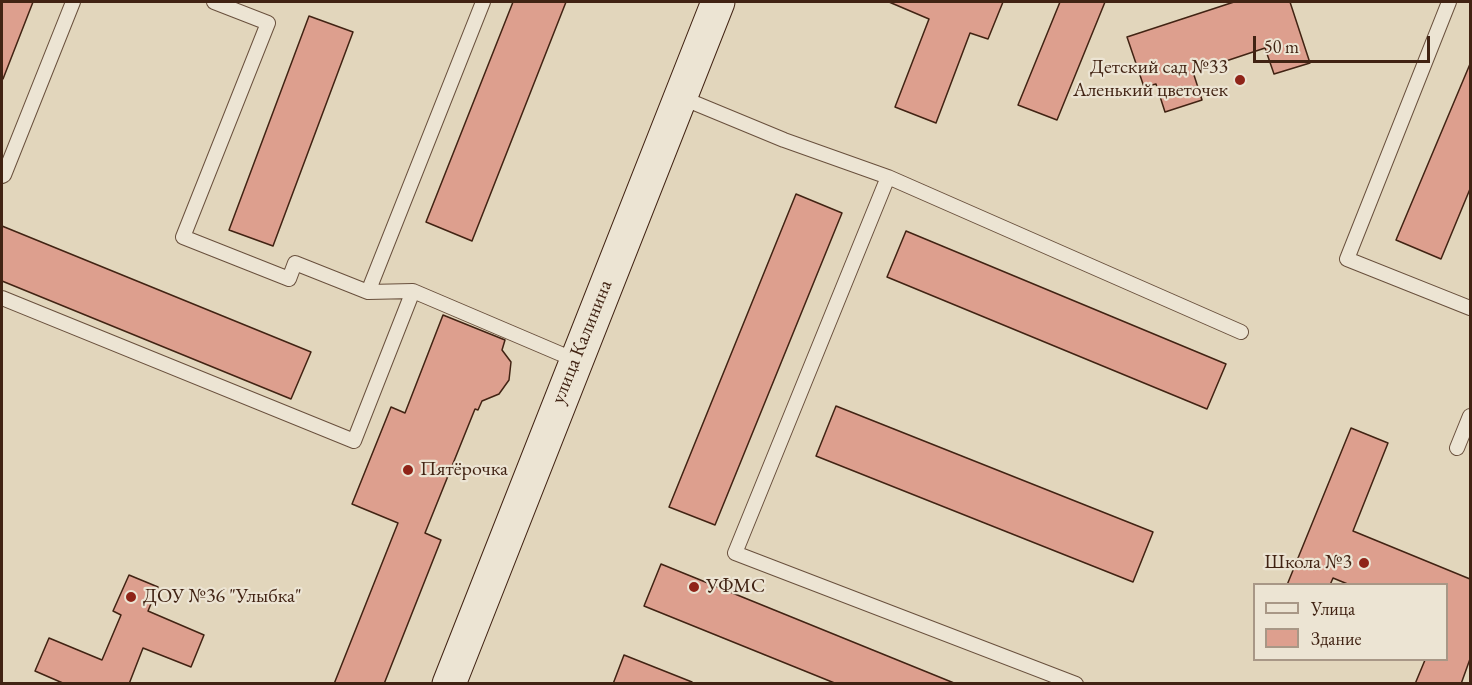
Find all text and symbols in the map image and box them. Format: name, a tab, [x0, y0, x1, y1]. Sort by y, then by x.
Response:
scale bar	[1256, 24, 1433, 62]
text: 50 m	[1264, 35, 1299, 58]
place label: Детский сад №33 Аленький цветочек	[1073, 56, 1228, 103]
marker: Детский сад №33 Аленький цветочек	[1233, 73, 1247, 87]
street label: улица Калинина	[546, 277, 618, 407]
place label: Пятёрочка	[420, 458, 508, 482]
marker: Пятёрочка	[401, 463, 415, 477]
place label: Школа №3	[1264, 551, 1352, 575]
marker: Школа №3	[1357, 556, 1371, 570]
place label: УФМС	[706, 575, 765, 599]
marker: УФМС	[687, 580, 701, 594]
legend	[1253, 583, 1448, 661]
place label: ДОУ №36 "Улыбка"	[143, 585, 302, 609]
marker: ДОУ №36 "Улыбка"	[124, 590, 138, 604]
text: Улица	[1311, 597, 1355, 620]
text: Здание	[1311, 627, 1361, 650]

